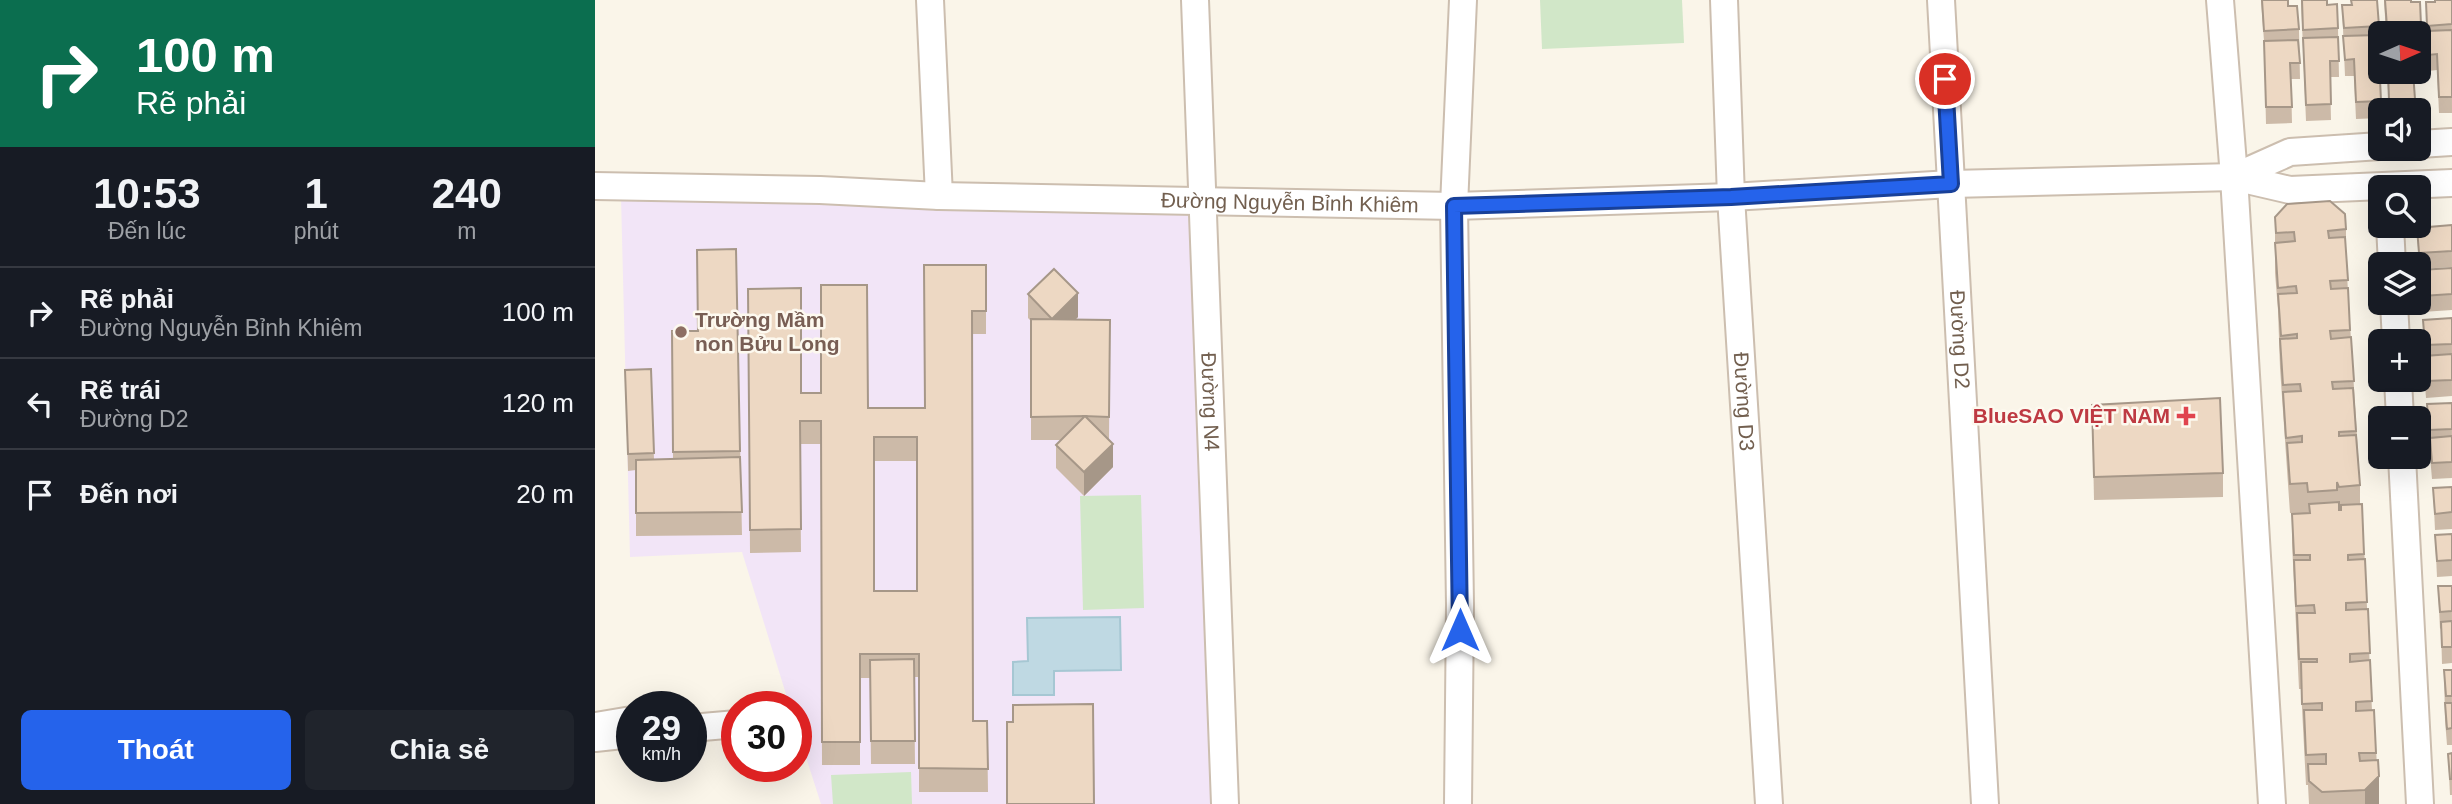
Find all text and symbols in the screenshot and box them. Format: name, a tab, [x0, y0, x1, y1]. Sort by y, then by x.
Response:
north arrow	[2368, 21, 2431, 84]
map controls	[2368, 21, 2431, 469]
icon: right	[21, 28, 112, 119]
text: 100 m	[136, 28, 275, 82]
pin	[1915, 49, 1975, 109]
icon: arrive	[1926, 60, 1964, 98]
text: Rẽ phải	[136, 85, 246, 121]
button: sound	[2368, 98, 2431, 161]
text: 10:53	[93, 170, 201, 217]
text: 1	[304, 170, 328, 217]
text: 240	[432, 170, 502, 217]
button: search	[2368, 175, 2431, 238]
street label: Đường Nguyễn Bỉnh Khiêm	[1161, 188, 1419, 216]
text: Đến lúc	[108, 218, 186, 244]
text: phút	[294, 218, 339, 244]
text: m	[457, 218, 476, 244]
button: layers	[2368, 252, 2431, 315]
text: Rẽ phải	[80, 284, 174, 314]
street label: Đường D2	[1946, 289, 1974, 390]
icon: right	[21, 294, 59, 332]
text: 100 m	[502, 297, 574, 327]
place label: Trường Mầm non Bửu Long	[695, 308, 840, 355]
text: Đường Nguyễn Bỉnh Khiêm	[80, 315, 362, 341]
marker: Trường Mầm non Bửu Long	[673, 324, 689, 340]
button: +	[2368, 329, 2431, 392]
street label: Đường D3	[1730, 351, 1759, 452]
street label: Đường N4	[1197, 352, 1224, 452]
text: Rẽ trái	[80, 375, 161, 405]
icon: left	[21, 385, 59, 423]
text: 120 m	[502, 388, 574, 418]
place label: BlueSAO VIỆT NAM	[1973, 404, 2170, 427]
text: Đường D2	[80, 406, 188, 432]
marker: BlueSAO VIỆT NAM	[2176, 406, 2196, 426]
button: −	[2368, 406, 2431, 469]
icon: arrive	[21, 476, 59, 514]
text: Đến nơi	[80, 479, 178, 509]
text: 20 m	[516, 479, 574, 509]
position arrow	[1423, 593, 1497, 667]
speed limit sign: 30	[721, 691, 812, 782]
text: 29	[642, 708, 681, 747]
button: Thoát	[21, 710, 291, 790]
button: Chia sẻ	[305, 710, 574, 790]
text: km/h	[642, 744, 681, 764]

